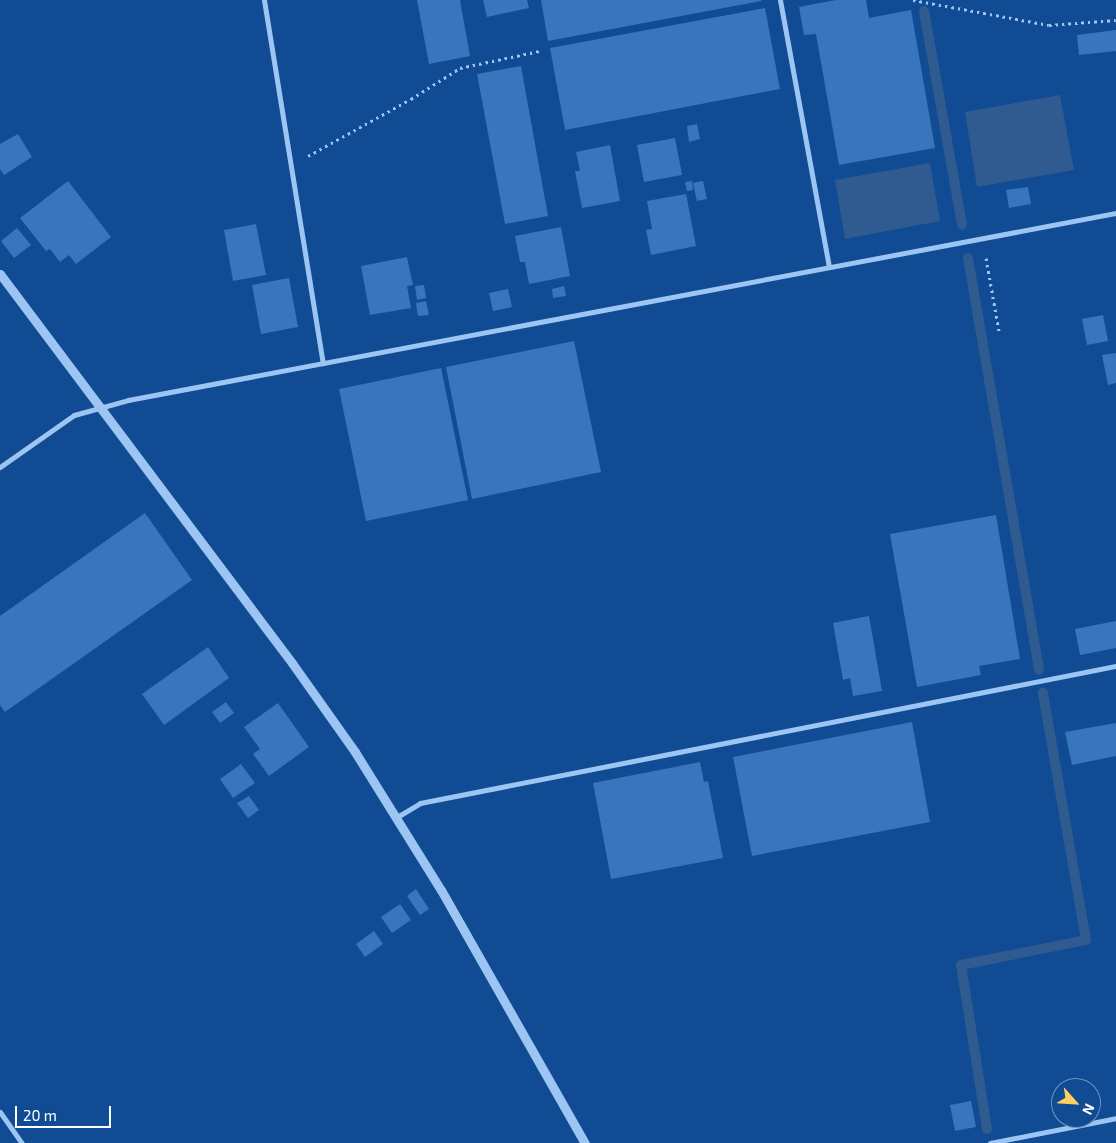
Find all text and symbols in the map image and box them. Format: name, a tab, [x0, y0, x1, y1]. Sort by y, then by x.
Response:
north arrow	[1051, 1078, 1101, 1128]
scale bar	[18, 1096, 114, 1128]
text: N	[1079, 1101, 1099, 1118]
text: 20 m	[23, 1106, 57, 1124]

